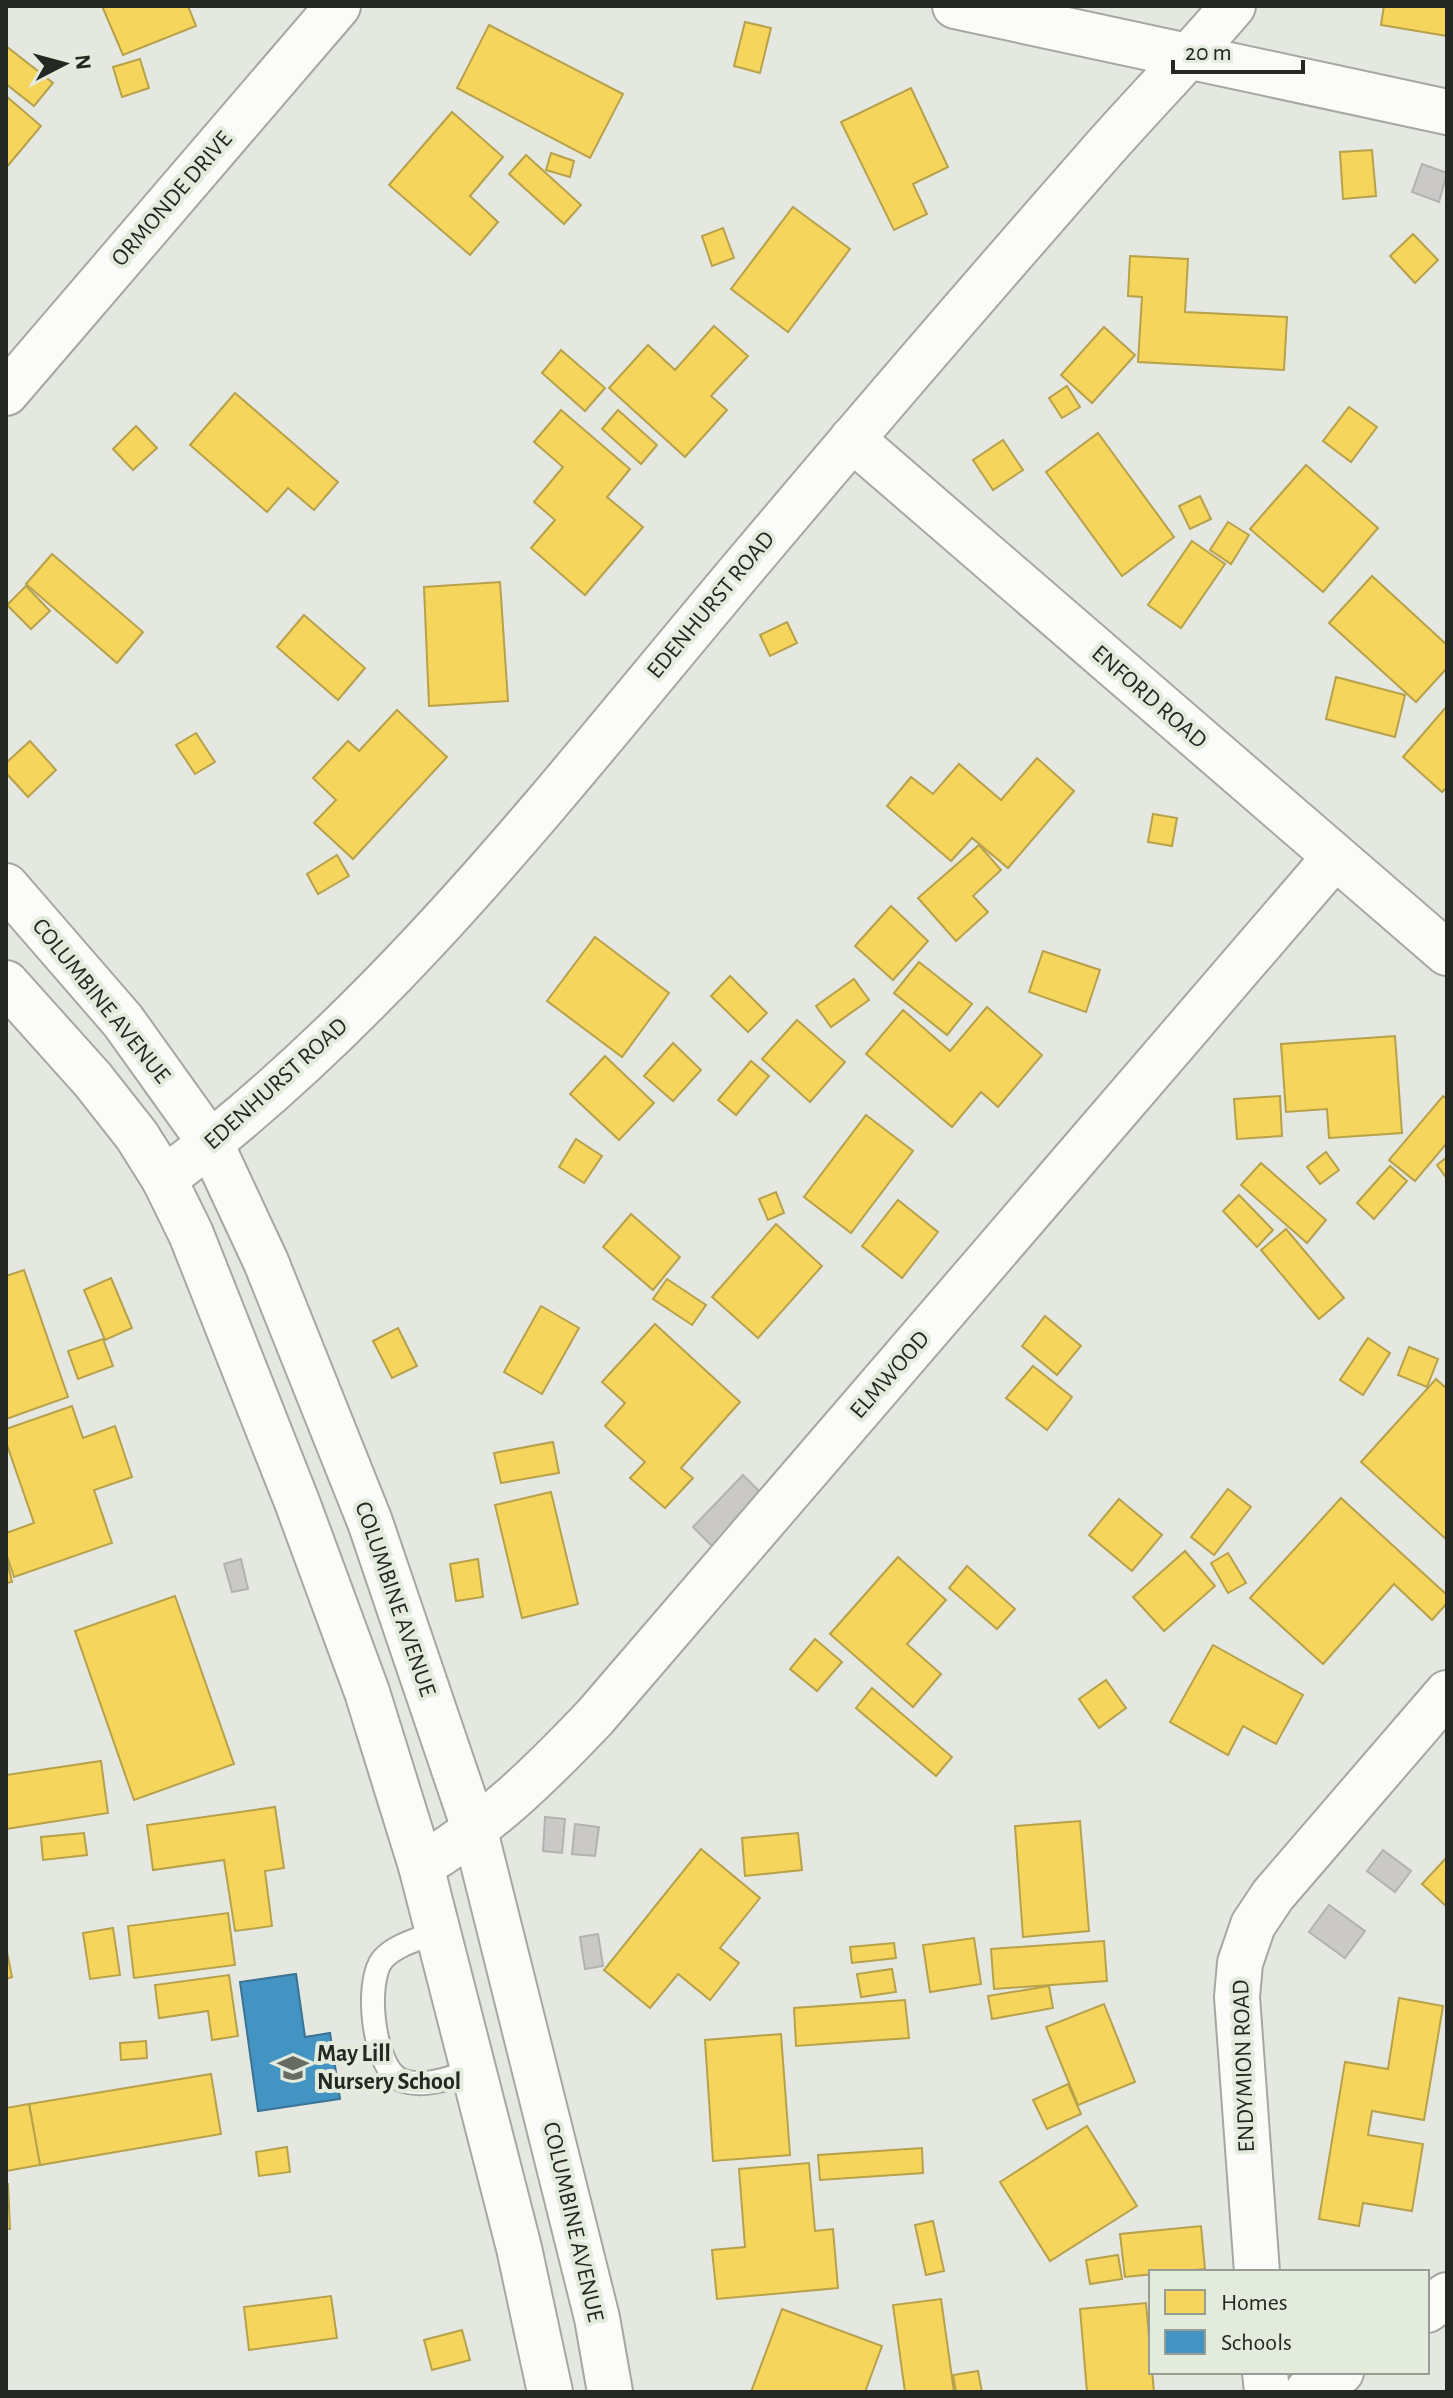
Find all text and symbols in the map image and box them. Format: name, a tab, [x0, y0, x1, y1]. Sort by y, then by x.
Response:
north arrow	[24, 24, 104, 104]
scale bar	[1173, 24, 1303, 74]
text: 20 m	[1185, 41, 1232, 65]
text: N	[71, 53, 95, 71]
street label: ORMONDE DRIVE	[107, 127, 237, 271]
street label: EDENHURST ROAD	[643, 527, 779, 683]
street label: ENFORD ROAD	[1087, 641, 1211, 753]
street label: COLUMBINE AVENUE	[27, 914, 175, 1088]
street label: EDENHURST ROAD	[200, 1014, 352, 1154]
street label: ELMWOOD	[846, 1327, 934, 1423]
street label: COLUMBINE AVENUE	[350, 1498, 440, 1700]
street label: ENDYMION ROAD	[1229, 1979, 1259, 2153]
place label: May Lill Nursery School	[317, 2042, 461, 2094]
school or university icon: May Lill Nursery School	[276, 2051, 310, 2085]
street label: COLUMBINE AVENUE	[538, 2120, 608, 2325]
legend	[1149, 2270, 1429, 2374]
text: Homes	[1221, 2291, 1288, 2315]
text: Schools	[1221, 2331, 1292, 2355]

